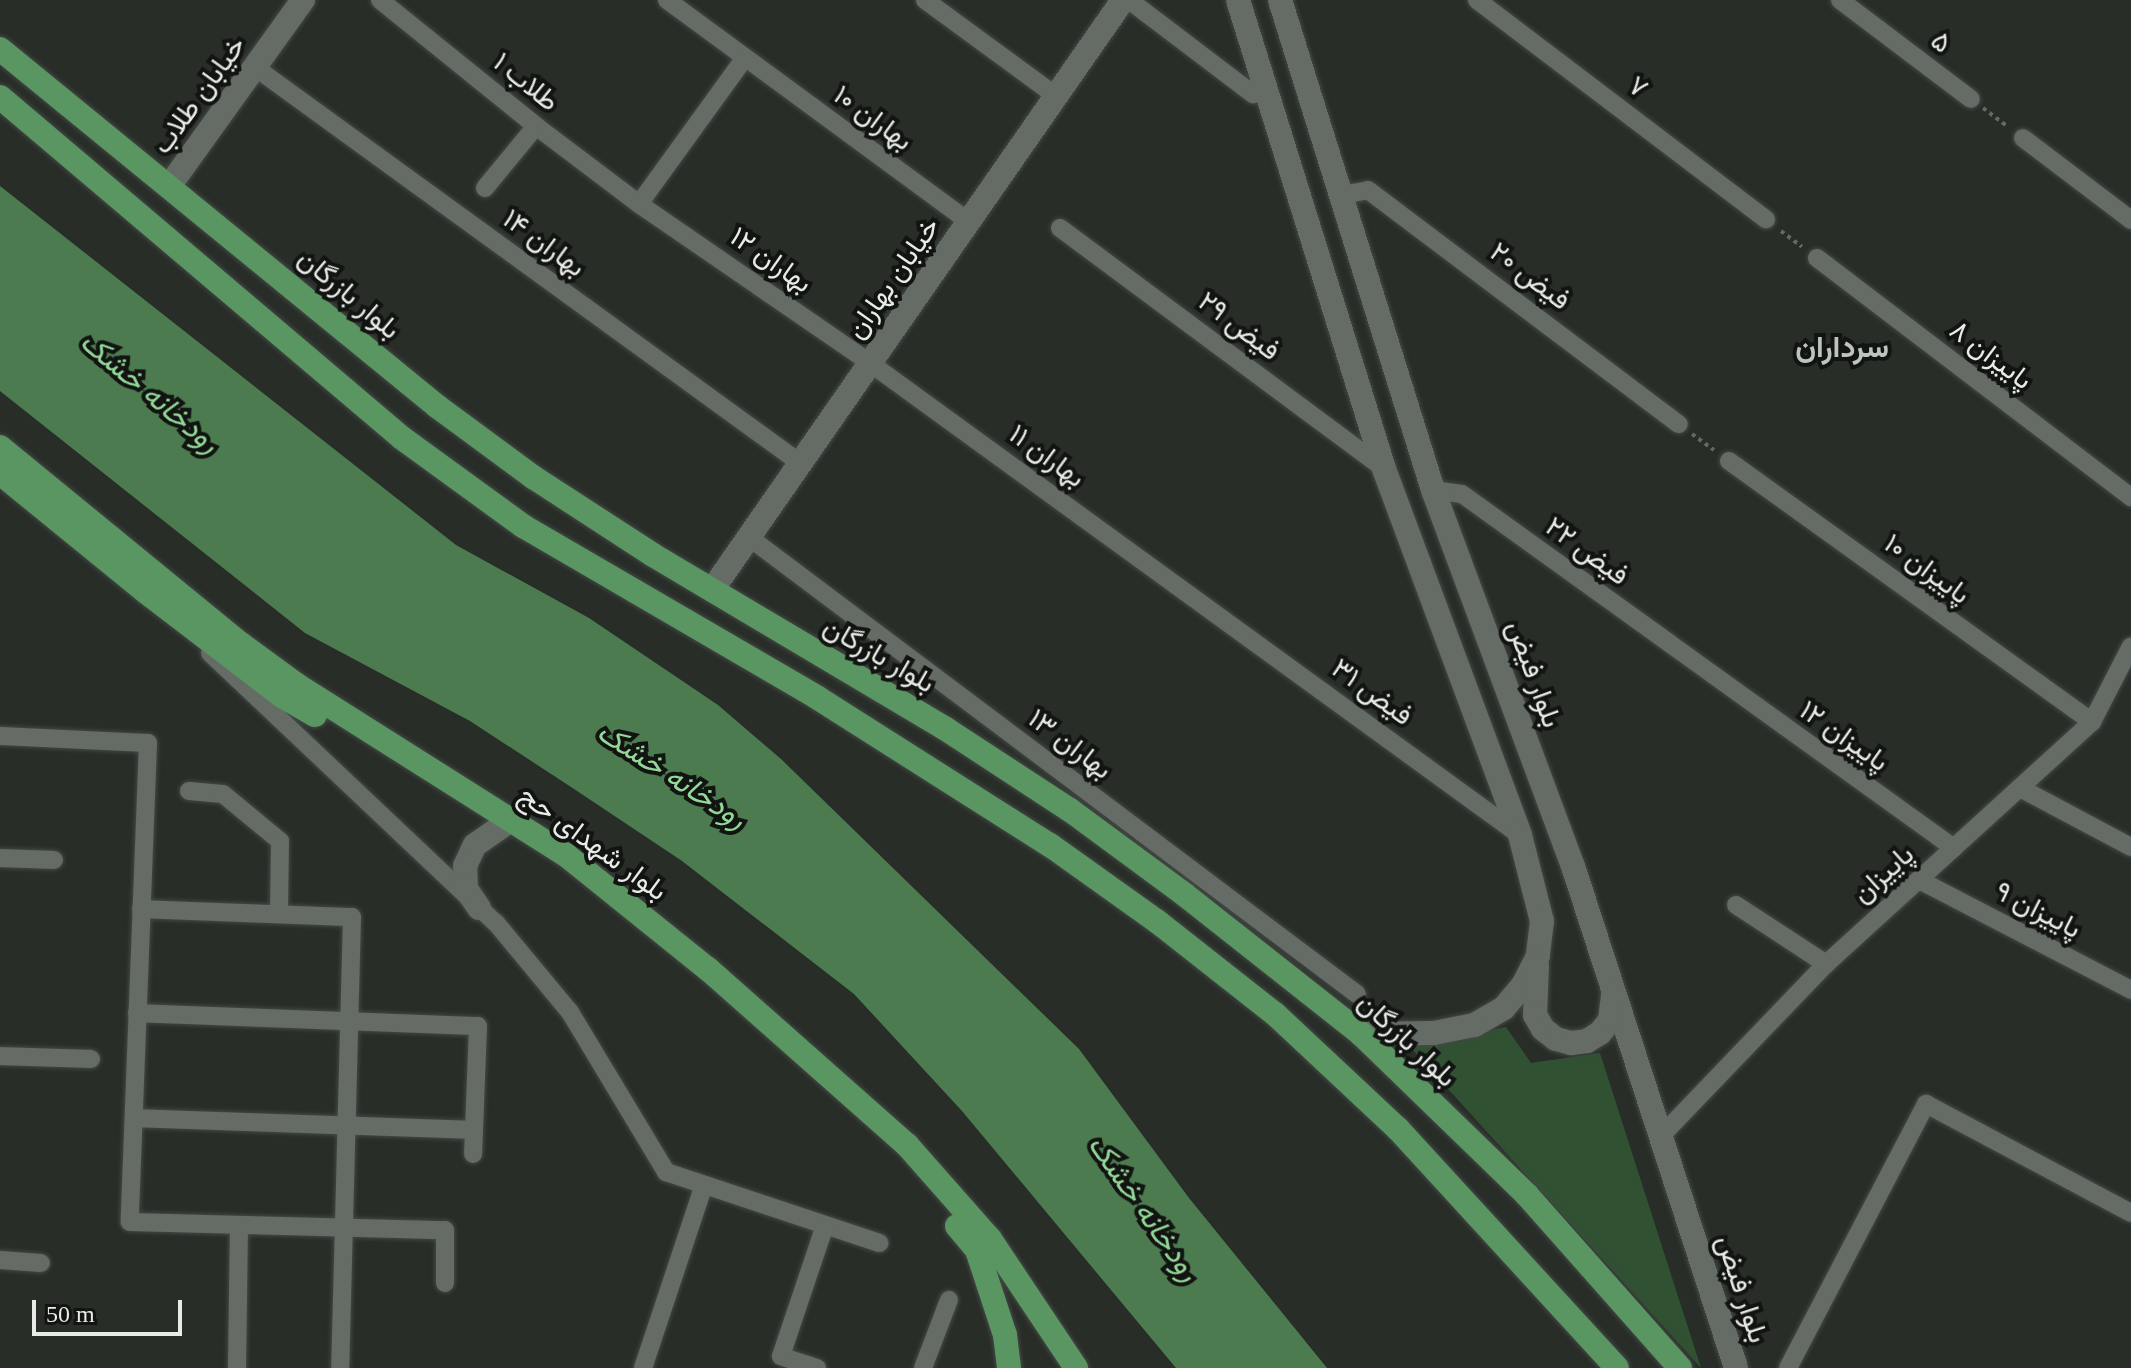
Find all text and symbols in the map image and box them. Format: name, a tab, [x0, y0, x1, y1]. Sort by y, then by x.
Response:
street label: ۵	[1924, 24, 1958, 60]
street label: خیابان طلاب	[145, 30, 253, 160]
street label: طلاب ۱	[486, 45, 566, 119]
street label: ۷	[1621, 69, 1655, 105]
street label: بهاران ۱۰	[827, 78, 919, 158]
street label: بهاران ۱۴	[496, 202, 592, 284]
street label: خیابان بهاران	[839, 211, 947, 345]
street label: بهاران ۱۲	[724, 220, 818, 300]
street label: فیض ۲۰	[1483, 235, 1577, 317]
street label: بلوار بازرگان	[291, 242, 407, 346]
street label: فیض ۲۹	[1191, 284, 1287, 368]
street label: پاییزان ۸	[1943, 313, 2039, 397]
water label: رودخانه خشک	[73, 323, 227, 461]
district label: سرداران	[1795, 329, 1889, 365]
street label: بهاران ۱۱	[1002, 417, 1092, 495]
street label: فیض ۲۲	[1539, 510, 1635, 592]
street label: پاییزان ۱۰	[1877, 527, 1977, 611]
street label: بلوار بازرگان	[817, 610, 941, 700]
street label: بلوار فیض	[1499, 616, 1569, 732]
street label: فیض ۳۱	[1325, 651, 1419, 733]
street label: پاییزان ۱۲	[1793, 693, 1895, 779]
street label: بهاران ۱۳	[1021, 702, 1119, 786]
water label: رودخانه خشک	[591, 713, 753, 837]
street label: بلوار شهدای حج	[512, 778, 674, 908]
street label: پاییزان	[1845, 838, 1921, 910]
street label: پاییزان ۹	[1990, 874, 2086, 946]
street label: بلوار بازرگان	[1351, 986, 1463, 1094]
water label: رودخانه خشک	[1080, 1128, 1208, 1288]
street label: بلوار فیض	[1709, 1231, 1775, 1347]
scale bar	[36, 1284, 186, 1334]
text: 50 m	[46, 1301, 95, 1327]

